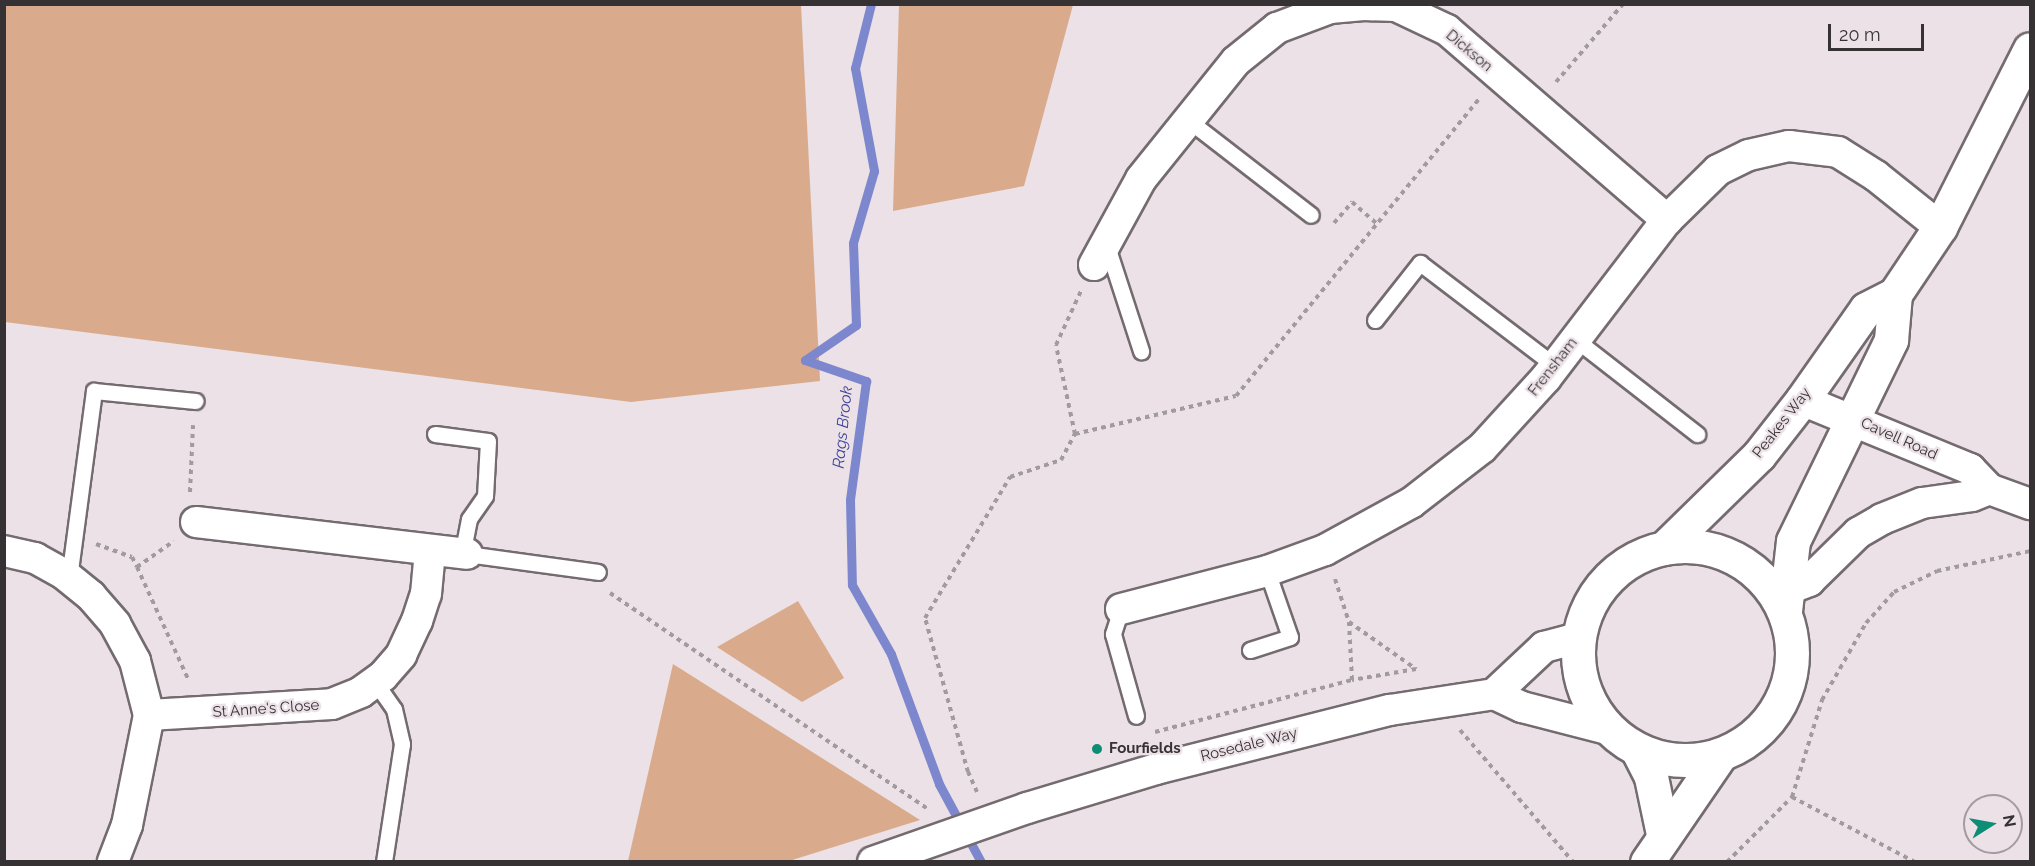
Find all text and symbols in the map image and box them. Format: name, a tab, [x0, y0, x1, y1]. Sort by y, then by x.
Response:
scale bar	[1831, 12, 1927, 50]
text: 20 m	[1839, 24, 1881, 45]
street label: Dickson	[1442, 26, 1496, 76]
street label: Frensham	[1525, 334, 1581, 400]
street label: Peakes Way	[1749, 384, 1815, 462]
water label: Rags Brook	[829, 385, 857, 469]
street label: Cavell Road	[1858, 414, 1940, 464]
street label: St Anne's Close	[212, 696, 320, 722]
street label: Rosedale Way	[1198, 724, 1300, 766]
place label: Fourfields	[1109, 740, 1181, 758]
marker: Fourfields	[1090, 742, 1104, 756]
north arrow	[1963, 794, 2023, 854]
text: N	[1999, 813, 2020, 829]

